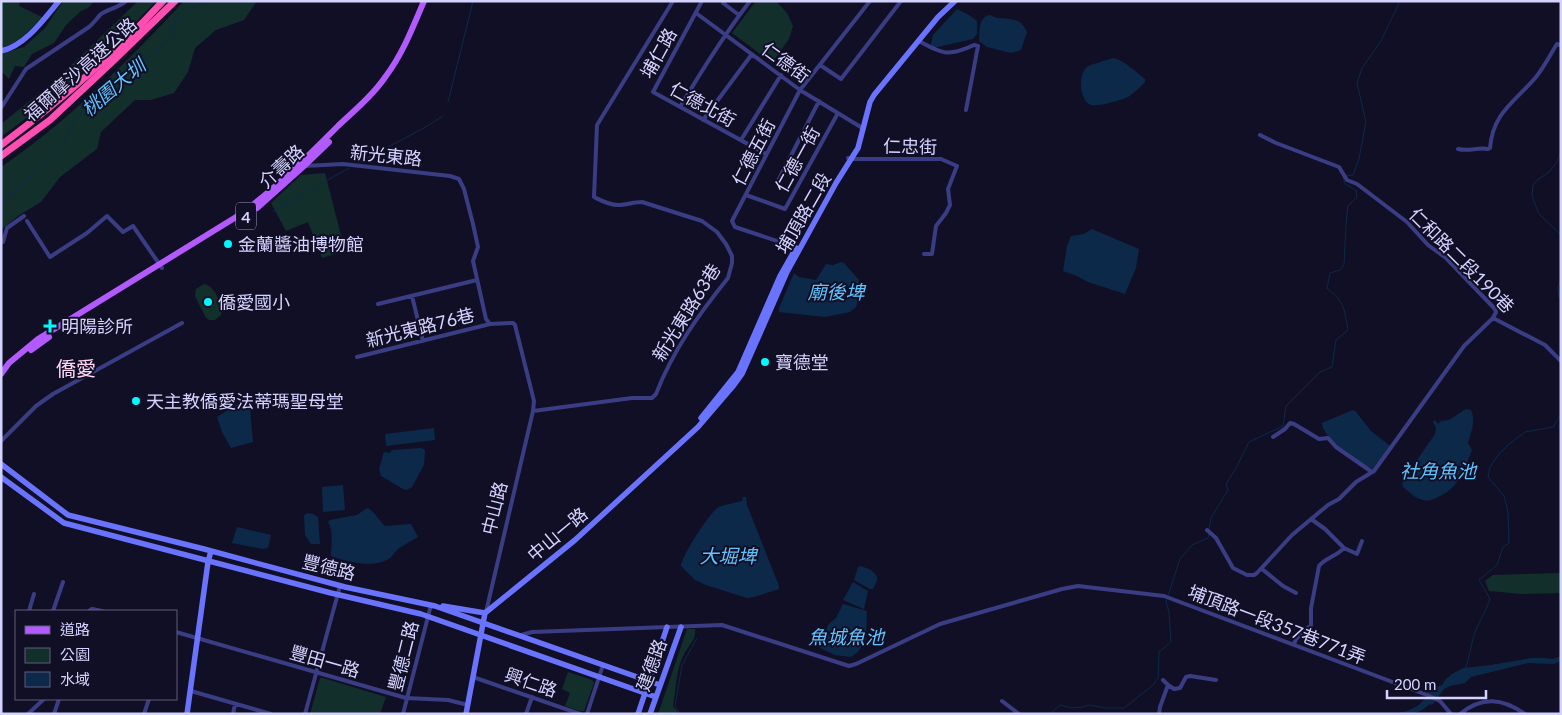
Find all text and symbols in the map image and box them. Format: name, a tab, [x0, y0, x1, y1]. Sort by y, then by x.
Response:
street label: 福爾摩沙高速公路	[19, 13, 141, 125]
street label: 埔仁路	[635, 24, 681, 82]
street label: 仁德街	[758, 37, 814, 87]
water label: 桃園大圳	[76, 52, 152, 120]
street label: 仁德北街	[666, 77, 740, 131]
street label: 仁德五街	[727, 115, 779, 189]
street label: 仁德一街	[770, 122, 824, 196]
street label: 仁忠街	[883, 135, 937, 157]
street label: 介壽路	[254, 140, 308, 192]
street label: 新光東路	[349, 140, 423, 170]
street label: 埔頂路二段	[771, 169, 835, 257]
road number: 4	[236, 202, 256, 230]
street label: 仁和路二段190巷	[1405, 203, 1519, 317]
place label: 金蘭醬油博物館	[238, 233, 364, 255]
marker: 金蘭醬油博物館	[222, 238, 234, 250]
street label: 新光東路63巷	[647, 259, 725, 365]
water label: 廟後埤	[807, 280, 866, 303]
place label: 僑愛國小	[218, 291, 290, 313]
marker: 僑愛國小	[202, 296, 214, 308]
street label: 新光東路76巷	[364, 303, 476, 351]
place label: 明陽診所	[61, 315, 133, 337]
marker: 明陽診所	[43, 319, 57, 333]
place label: 寶德堂	[775, 351, 829, 373]
district label: 僑愛	[56, 356, 96, 380]
marker: 寶德堂	[759, 356, 771, 368]
place label: 天主教僑愛法蒂瑪聖母堂	[146, 390, 344, 412]
marker: 天主教僑愛法蒂瑪聖母堂	[130, 395, 142, 407]
water label: 社角魚池	[1400, 459, 1478, 482]
street label: 中山路	[477, 479, 511, 537]
street label: 中山一路	[522, 502, 592, 566]
water label: 大堀埤	[699, 544, 758, 567]
street label: 豐德路	[300, 550, 358, 584]
street label: 埔頂路一段357巷771弄	[1185, 580, 1369, 668]
legend	[15, 610, 178, 700]
street label: 豐德二路	[384, 618, 422, 694]
text: 道路	[60, 620, 90, 638]
water label: 魚城魚池	[808, 625, 886, 648]
street label: 建德路	[631, 636, 671, 694]
street label: 豐田一路	[287, 641, 363, 681]
text: 公園	[60, 645, 90, 663]
street label: 興仁路	[502, 663, 560, 701]
scale bar	[1387, 668, 1486, 700]
text: 水域	[60, 670, 90, 688]
text: 200 m	[1394, 675, 1436, 693]

